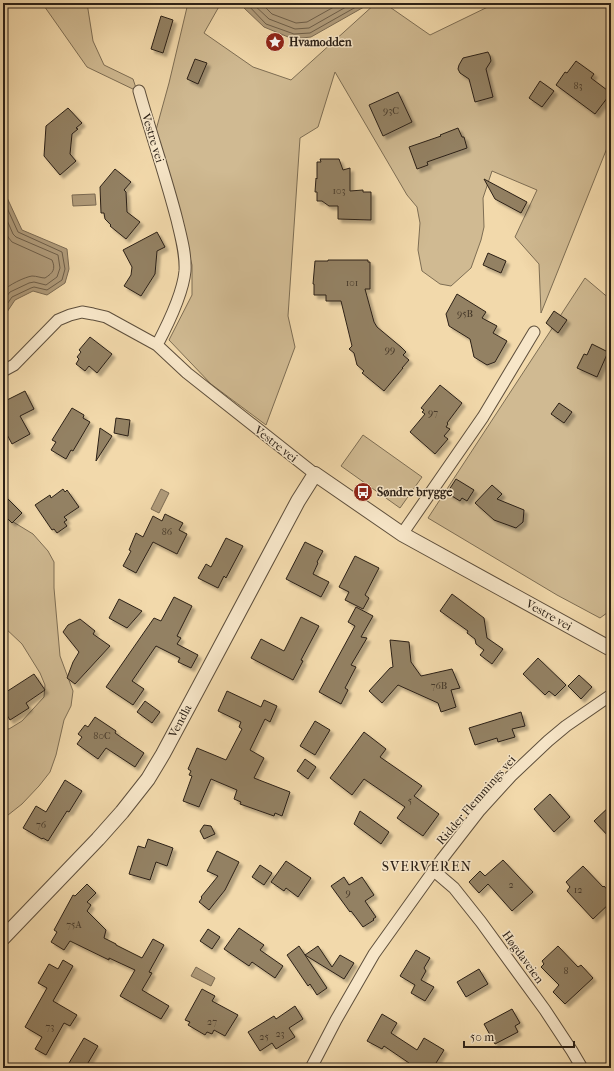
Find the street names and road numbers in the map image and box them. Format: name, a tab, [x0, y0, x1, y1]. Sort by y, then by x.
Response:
street label: Vestre vei	[139, 111, 167, 165]
street label: Vestre vei	[251, 422, 301, 465]
street label: Vestre vei	[523, 596, 575, 634]
street label: Vendla	[165, 702, 195, 741]
street label: Ridder Flemmings vei	[433, 752, 519, 847]
street label: Høgdaveien	[499, 928, 547, 986]

